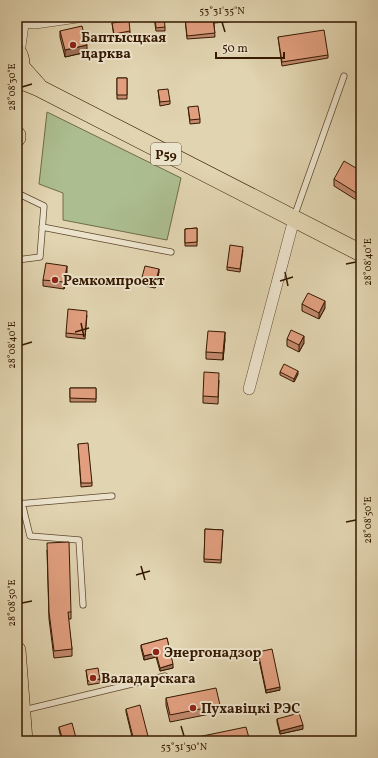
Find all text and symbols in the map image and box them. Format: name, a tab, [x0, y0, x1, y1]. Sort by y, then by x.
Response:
text: 53°31'35"N	[199, 4, 245, 18]
place label: Баптысцкая царква	[81, 29, 166, 64]
scale bar	[216, 34, 284, 60]
marker: Баптысцкая царква	[68, 40, 78, 50]
text: 50 m	[222, 41, 248, 57]
text: 28°08'30"E	[5, 63, 19, 111]
road number: Р59	[151, 143, 181, 165]
text: 28°08'40"E	[361, 238, 375, 286]
place label: Ремкомпроект	[63, 272, 165, 291]
marker: Ремкомпроект	[50, 275, 60, 285]
text: 28°08'40"E	[5, 321, 19, 369]
text: 28°08'50"E	[361, 497, 375, 543]
text: 28°08'50"E	[5, 580, 19, 626]
place label: Энергонадзор	[164, 644, 262, 663]
marker: Энергонадзор	[151, 647, 161, 657]
place label: Валадарскага	[101, 670, 196, 689]
marker: Валадарскага	[88, 673, 98, 683]
place label: Пухавіцкі РЭС	[201, 700, 300, 719]
marker: Пухавіцкі РЭС	[188, 703, 198, 713]
text: 53°31'30"N	[161, 740, 208, 754]

